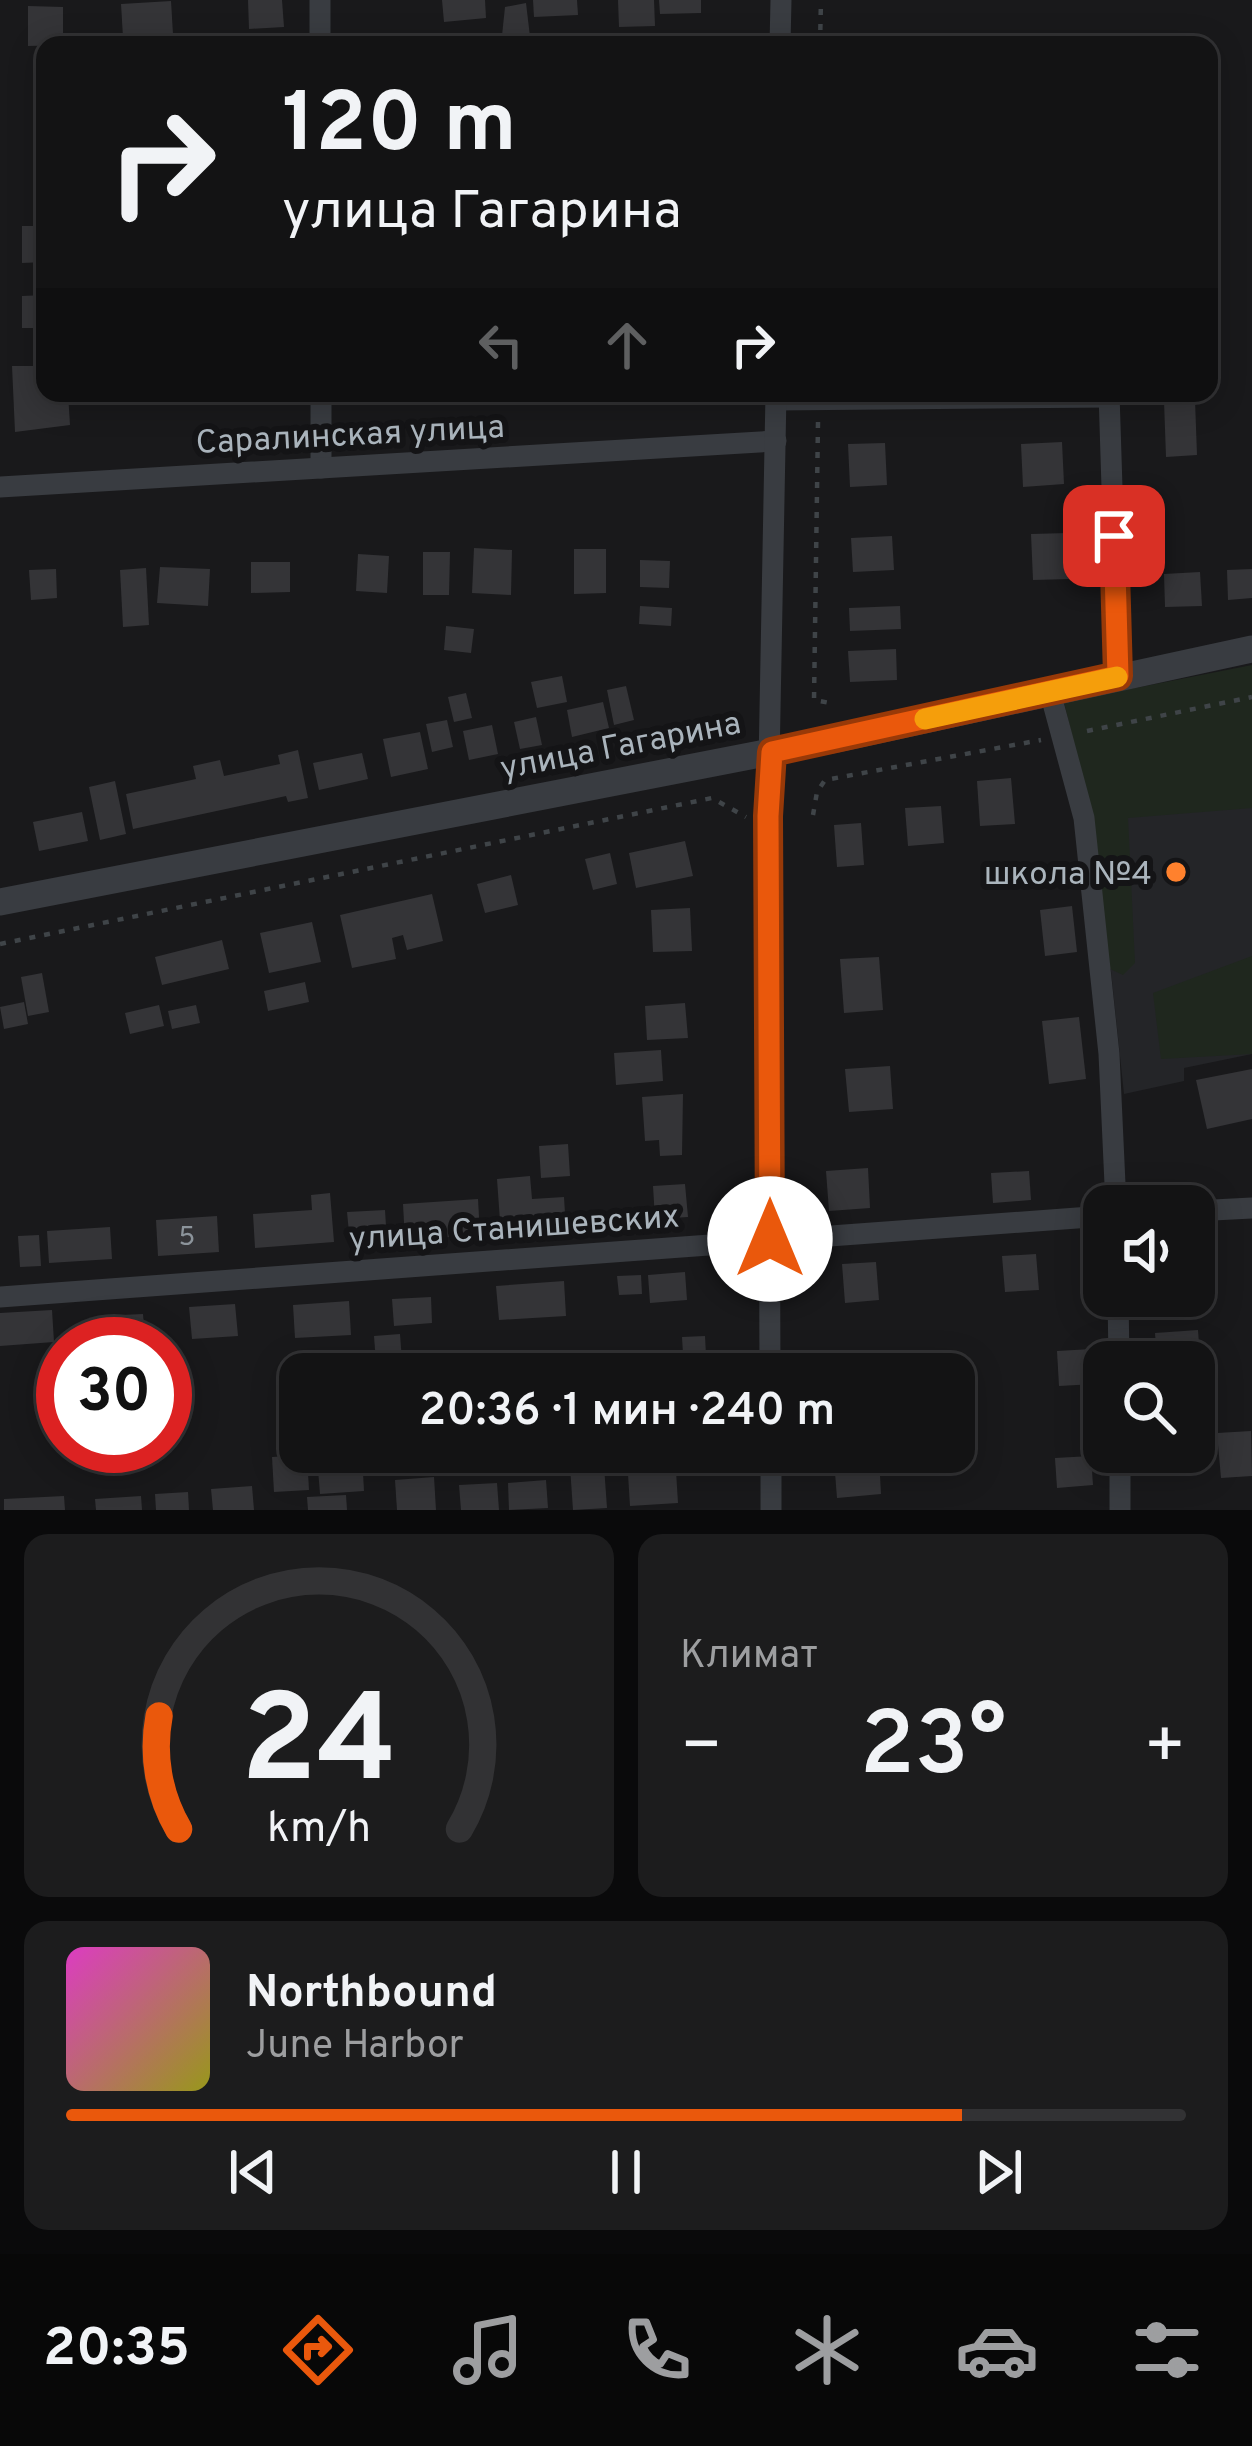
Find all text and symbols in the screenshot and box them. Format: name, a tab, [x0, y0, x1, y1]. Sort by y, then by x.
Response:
text: 120 m	[282, 75, 517, 181]
icon: right	[84, 84, 240, 240]
text: улица Гагарина	[282, 179, 682, 248]
icon: left	[468, 312, 534, 378]
icon: ahead	[594, 312, 660, 378]
icon: right	[720, 312, 786, 378]
street label: Саралинская улица	[195, 408, 506, 466]
pin	[1063, 485, 1165, 587]
icon: arrive	[1081, 503, 1147, 569]
street label: улица Гагарина	[497, 704, 745, 792]
place label: школа №4	[984, 855, 1152, 897]
marker: школа №4	[1163, 859, 1189, 885]
position arrow	[707, 1176, 833, 1302]
map controls	[1083, 1185, 1215, 1473]
button: sound	[1083, 1185, 1215, 1317]
street label: улица Станишевских	[348, 1197, 681, 1262]
house number: 5	[179, 1221, 195, 1255]
speed limit sign: 30	[36, 1317, 192, 1473]
button: search	[1083, 1341, 1215, 1473]
text: 20:36 · 1 мин · 240 m	[419, 1384, 835, 1441]
text: Климат	[680, 1633, 818, 1682]
text: 24	[241, 1668, 397, 1826]
text: 23°	[860, 1693, 1006, 1806]
text: −	[680, 1708, 723, 1791]
text: +	[1143, 1708, 1186, 1791]
text: km/h	[267, 1802, 371, 1856]
text: Northbound	[246, 1966, 497, 2023]
text: June Harbor	[246, 2023, 464, 2072]
icon: previous	[220, 2139, 286, 2205]
icon: pause	[593, 2139, 659, 2205]
icon: next	[966, 2139, 1032, 2205]
icon: directions	[276, 2308, 360, 2392]
icon: music	[446, 2308, 530, 2392]
icon: phone	[615, 2308, 699, 2392]
icon: climate	[785, 2308, 869, 2392]
icon: car	[955, 2308, 1039, 2392]
icon: filters	[1125, 2308, 1209, 2392]
text: 20:35	[43, 2316, 190, 2385]

